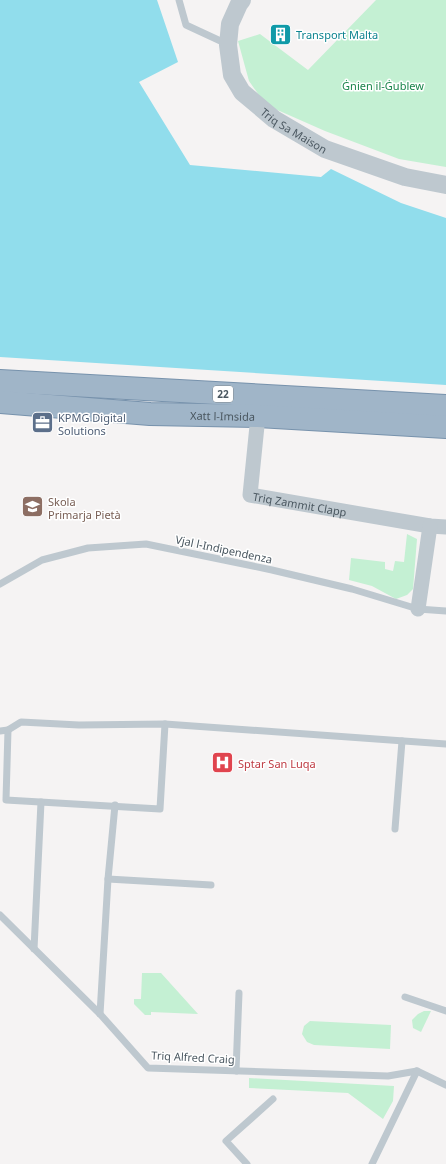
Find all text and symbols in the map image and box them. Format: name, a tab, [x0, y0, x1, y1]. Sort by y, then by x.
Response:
building icon: Transport Malta	[267, 21, 293, 47]
place label: Transport Malta	[296, 27, 378, 42]
park label: Ġnien il-Ġublew	[342, 78, 424, 93]
street label: Triq Sa Maison	[258, 104, 330, 156]
road number: 22	[213, 386, 233, 402]
street label: Xatt l-Imsida	[190, 407, 255, 423]
office icon: KPMG Digital Solutions	[30, 410, 56, 436]
place label: KPMG Digital Solutions	[58, 410, 126, 438]
street label: Triq Zammit Clapp	[252, 488, 348, 519]
school or university icon: Skola Primarja Pietà	[19, 494, 45, 520]
place label: Skola Primarja Pietà	[48, 494, 121, 522]
street label: Vjal l-Indipendenza	[174, 531, 274, 567]
hospital icon: Sptar San Luqa	[210, 750, 236, 776]
place label: Sptar San Luqa	[238, 756, 316, 771]
street label: Triq Alfred Craig	[151, 1047, 235, 1067]

